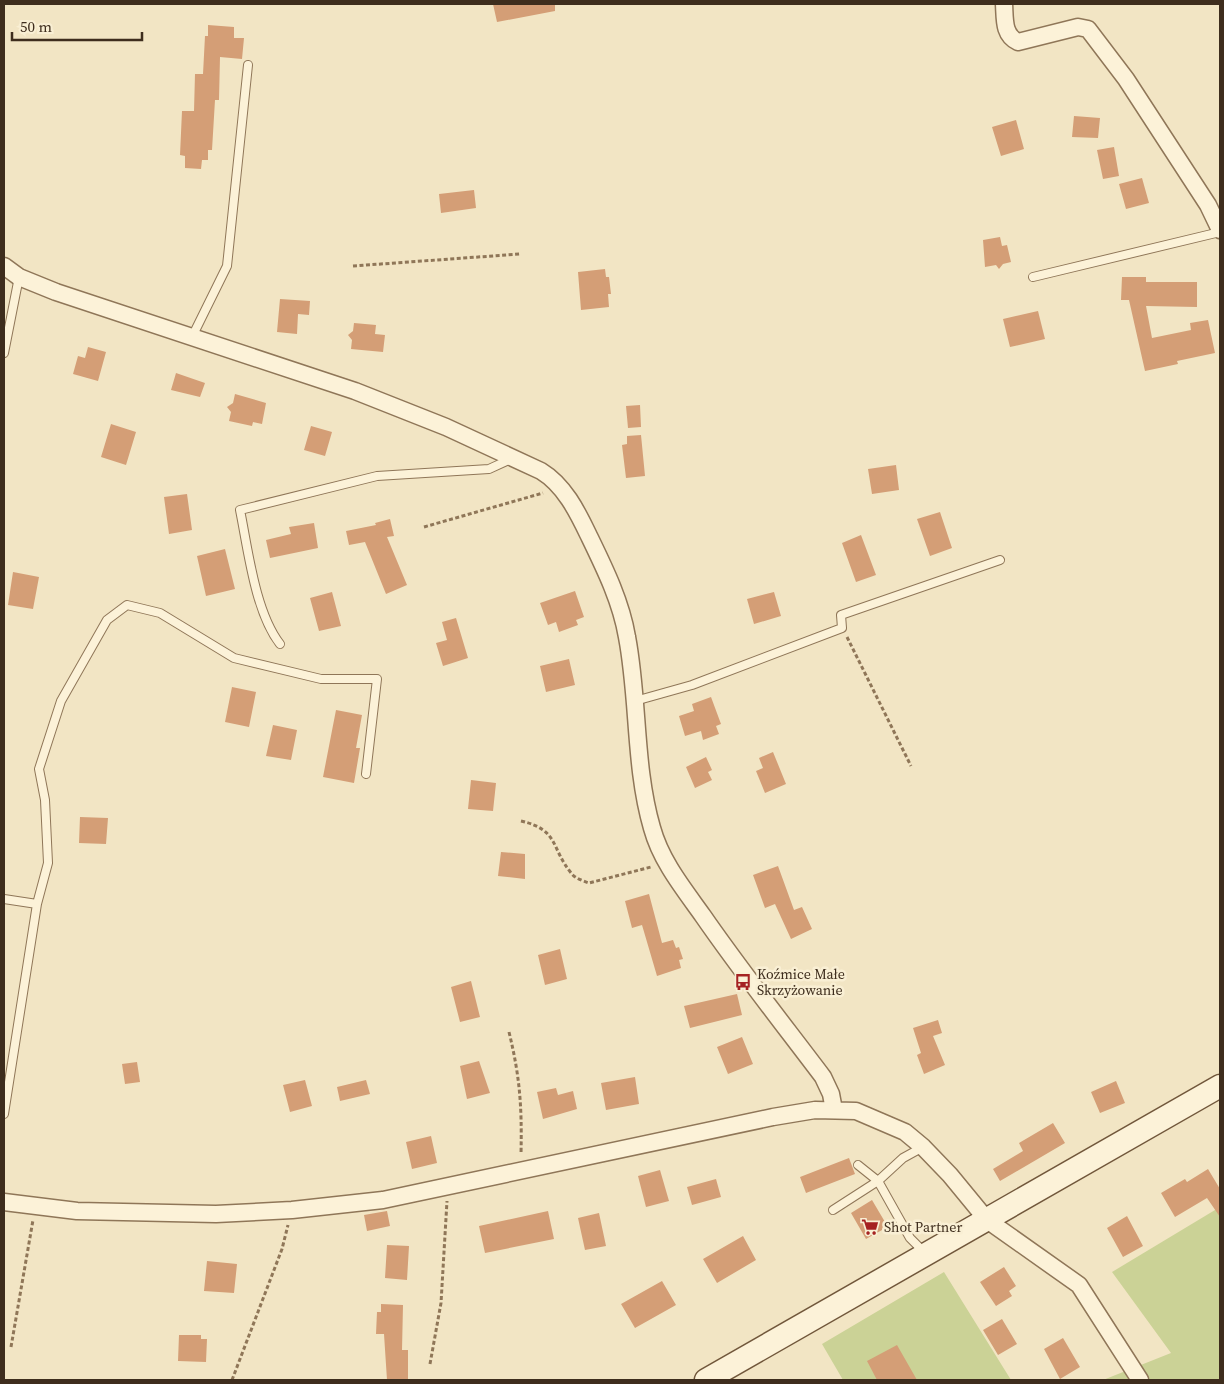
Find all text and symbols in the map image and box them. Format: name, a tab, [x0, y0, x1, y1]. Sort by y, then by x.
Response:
scale bar	[12, 10, 142, 42]
text: 50 m	[20, 16, 52, 37]
place label: Koźmice Małe Skrzyżowanie	[757, 964, 845, 1000]
bus stop icon: Koźmice Małe Skrzyżowanie	[733, 972, 753, 992]
supermarket icon: Shot Partner	[860, 1217, 880, 1237]
place label: Shot Partner	[884, 1217, 962, 1237]

